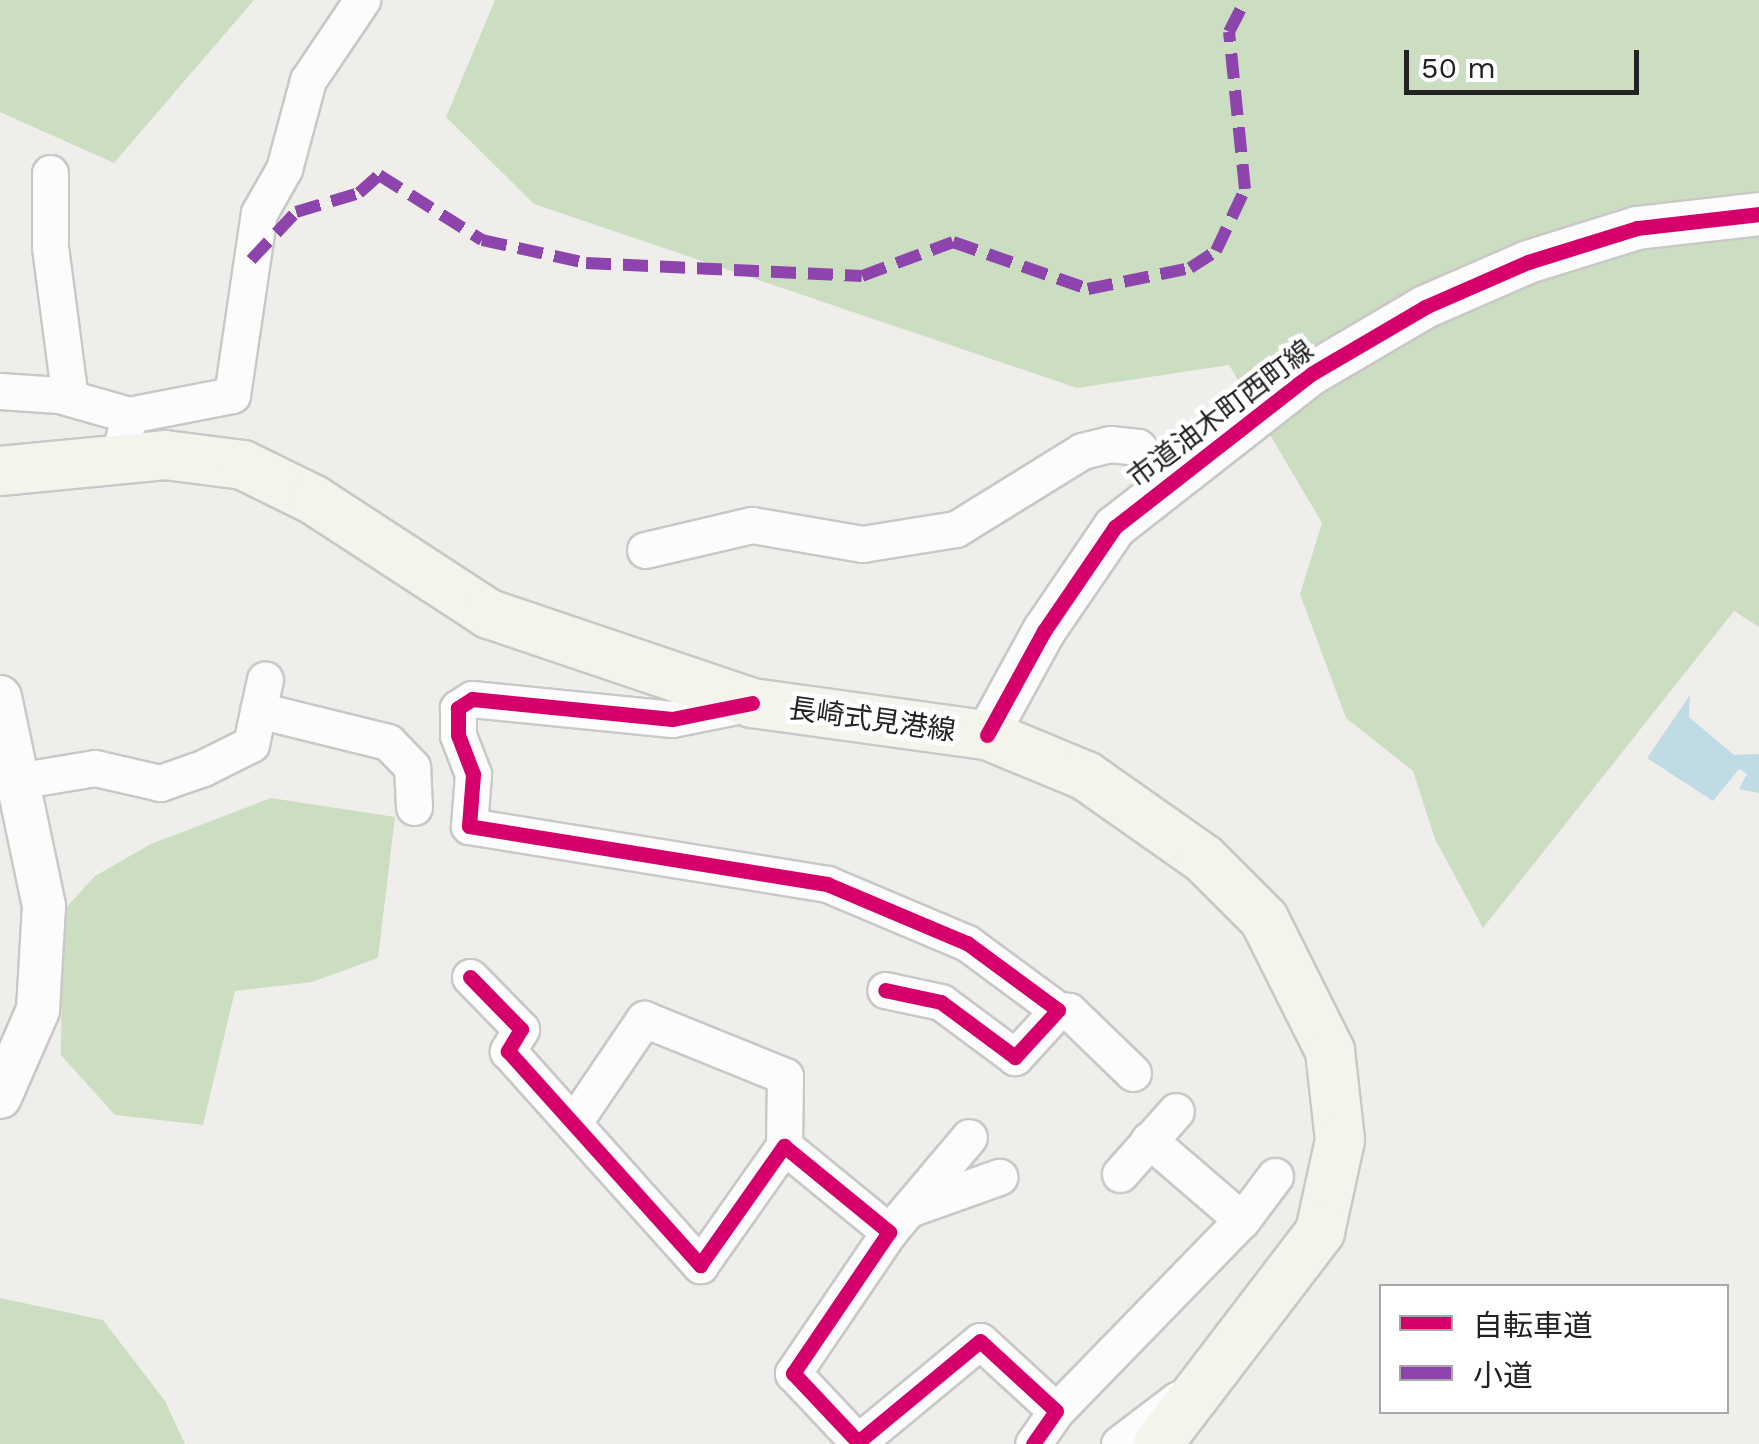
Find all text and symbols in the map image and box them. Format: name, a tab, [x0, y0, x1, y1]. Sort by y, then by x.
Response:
scale bar	[1409, 30, 1644, 92]
text: 50 m	[1421, 50, 1496, 85]
street label: 市道油木町西町線	[1121, 333, 1321, 495]
street label: 長崎式見港線	[786, 692, 958, 748]
legend	[1379, 1284, 1729, 1414]
text: 自転車道	[1473, 1308, 1593, 1343]
text: 小道	[1473, 1358, 1533, 1393]

